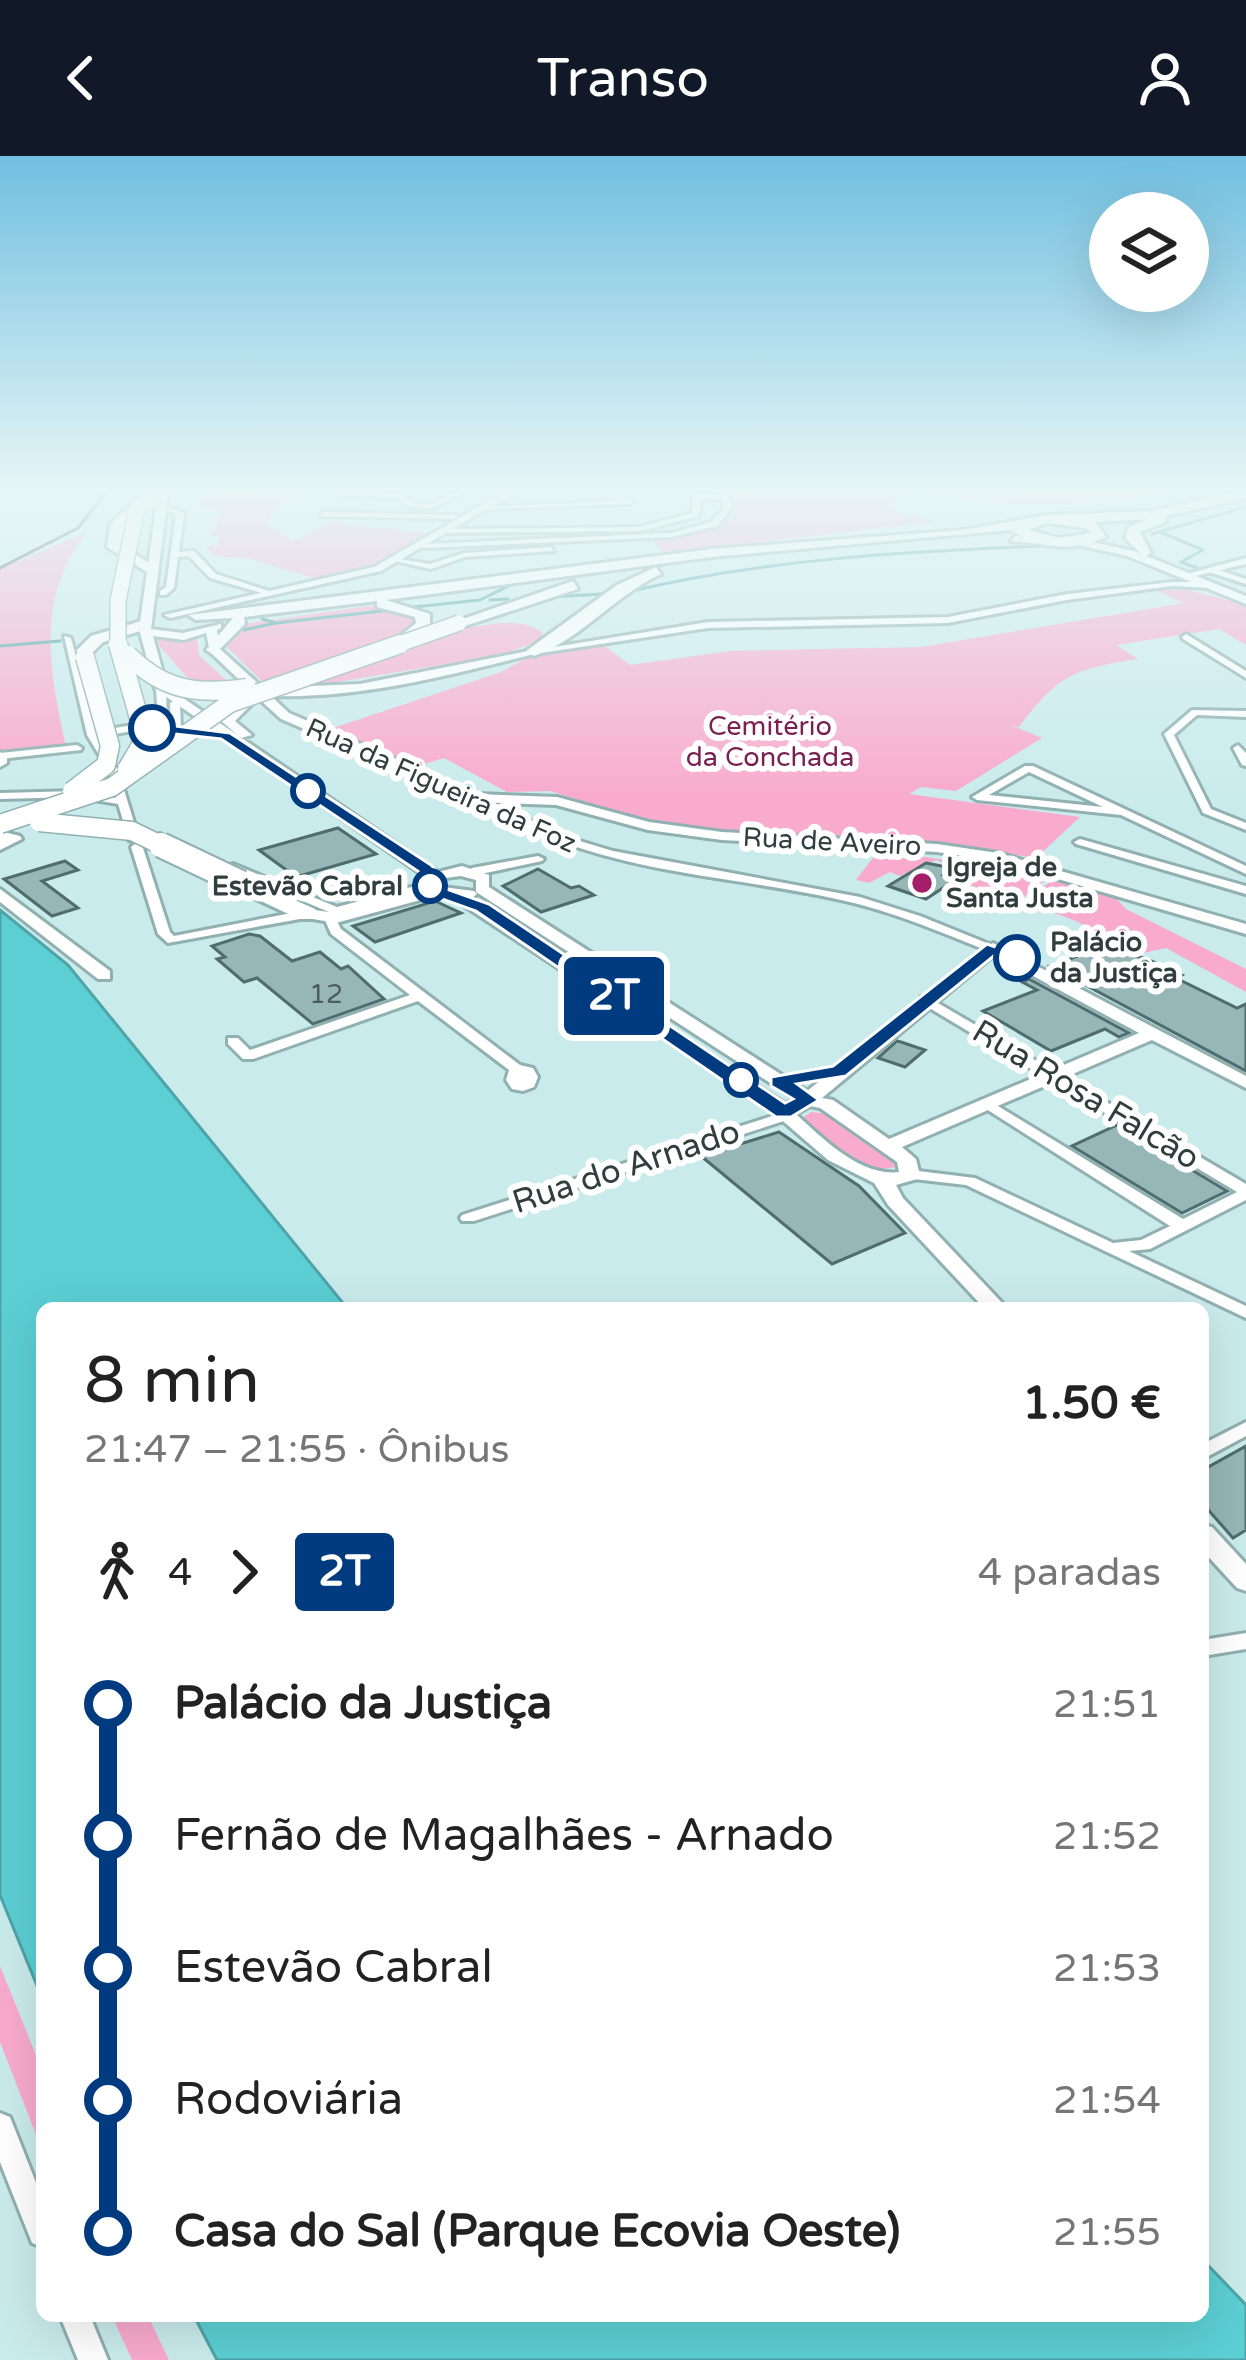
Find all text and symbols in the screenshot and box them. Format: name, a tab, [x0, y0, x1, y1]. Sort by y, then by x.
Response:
icon: back	[48, 45, 114, 111]
icon: person	[1132, 45, 1198, 111]
text: Transo	[537, 46, 709, 111]
map controls	[1089, 192, 1209, 312]
button: layers	[1089, 192, 1209, 312]
unlabelled marker	[130, 706, 174, 750]
park label: Cemitério da Conchada	[686, 710, 854, 774]
street label: Rua da Figueira da Foz	[301, 711, 581, 861]
unlabelled marker	[292, 775, 324, 807]
street label: Rua de Aveiro	[742, 821, 922, 863]
place label: Igreja de Santa Justa	[946, 851, 1094, 915]
place label: Estevão Cabral	[212, 870, 403, 903]
marker: Estevão Cabral	[414, 870, 446, 902]
marker: Igreja de Santa Justa	[909, 870, 935, 896]
place label: Palácio da Justiça	[1050, 926, 1178, 990]
marker: Palácio da Justiça	[995, 936, 1039, 980]
line badge: 2T	[560, 957, 668, 1035]
text: 2T	[588, 970, 640, 1021]
house number: 12	[309, 978, 343, 1011]
street label: Rua Rosa Falcão	[965, 1012, 1207, 1178]
unlabelled marker	[725, 1064, 757, 1096]
street label: Rua do Arnado	[507, 1112, 745, 1222]
text: 8 min	[84, 1341, 260, 1421]
text: 1.50 €	[1022, 1377, 1161, 1431]
text: 21:47 – 21:55 · Ônibus	[84, 1426, 509, 1473]
icon: walk	[84, 1539, 150, 1605]
icon: forward	[211, 1539, 277, 1605]
text: 2T	[319, 1546, 370, 1597]
text: 4	[168, 1549, 193, 1596]
text: 4 paradas	[978, 1549, 1161, 1596]
text: Palácio da Justiça	[174, 1677, 552, 1731]
text: 21:51	[1053, 1681, 1161, 1728]
text: Fernão de Magalhães - Arnado	[174, 1809, 834, 1863]
text: 21:52	[1053, 1813, 1161, 1860]
text: Estevão Cabral	[174, 1941, 493, 1995]
text: 21:53	[1053, 1945, 1161, 1992]
text: Rodoviária	[174, 2073, 403, 2127]
text: 21:54	[1053, 2077, 1161, 2124]
text: Casa do Sal (Parque Ecovia Oeste)	[174, 2205, 900, 2259]
text: 21:55	[1053, 2209, 1161, 2256]

